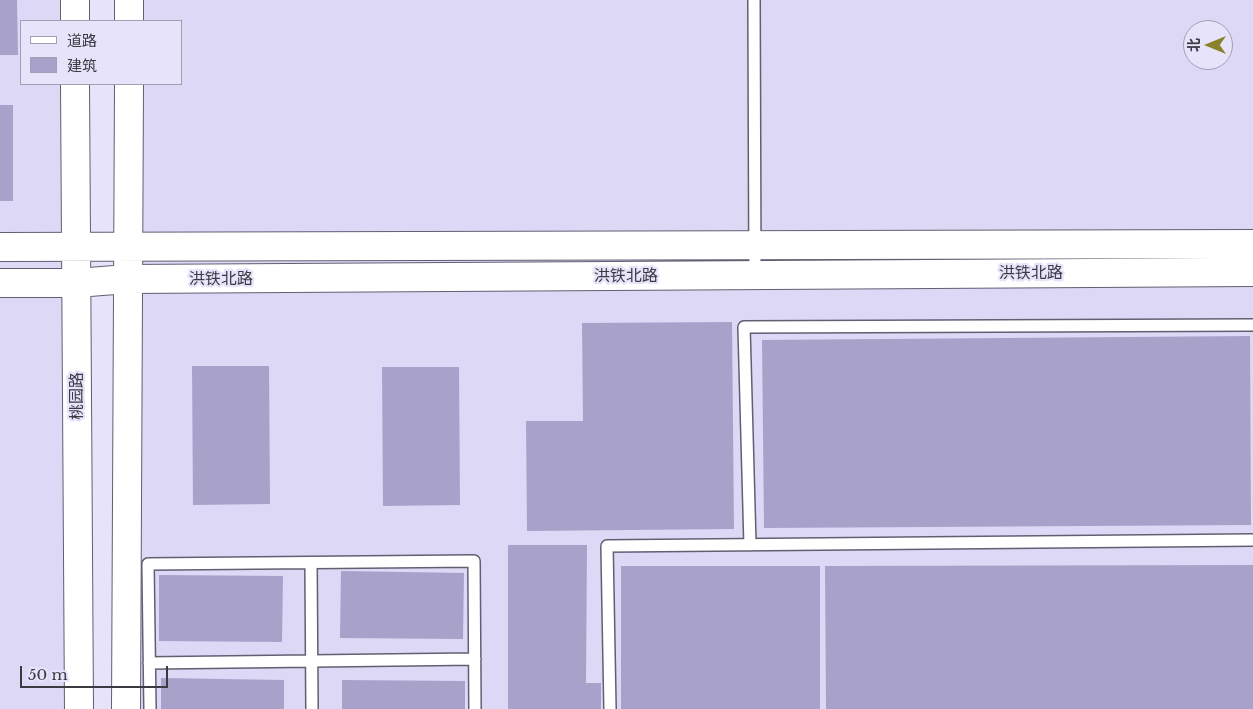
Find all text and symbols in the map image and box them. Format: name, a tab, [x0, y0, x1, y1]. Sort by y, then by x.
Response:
legend	[20, 20, 182, 85]
north arrow	[1183, 20, 1233, 70]
text: 道路	[67, 31, 97, 50]
text: 北	[1185, 38, 1203, 52]
text: 建筑	[67, 56, 97, 75]
street label: 洪铁北路	[999, 263, 1063, 283]
street label: 洪铁北路	[594, 266, 658, 286]
street label: 洪铁北路	[189, 269, 253, 289]
street label: 桃园路	[67, 372, 87, 420]
scale bar	[22, 656, 170, 688]
text: 50 m	[28, 665, 68, 684]

